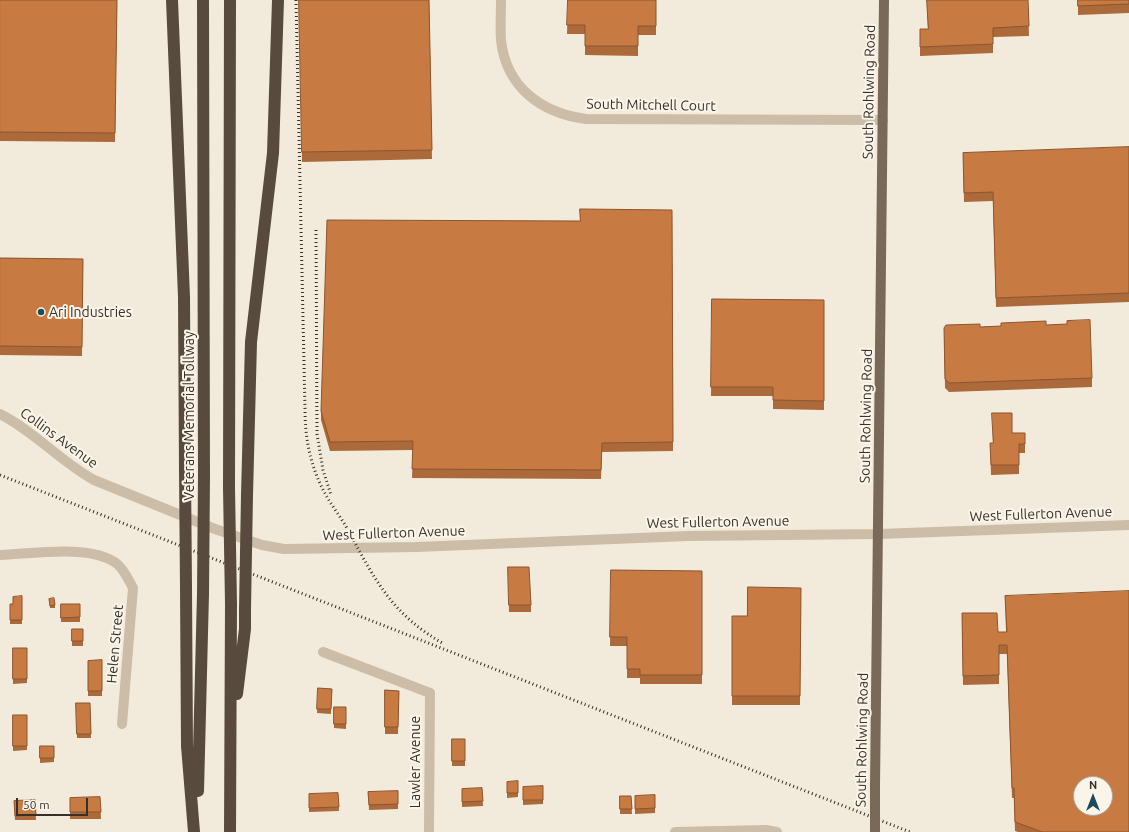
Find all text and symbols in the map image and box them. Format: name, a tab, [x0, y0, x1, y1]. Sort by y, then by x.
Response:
street label: South Rohlwing Road	[859, 25, 879, 159]
street label: South Mitchell Court	[586, 95, 716, 115]
place label: Ari Industries	[49, 304, 132, 320]
marker: Ari Industries	[36, 307, 46, 317]
street label: Veterans Memorial Tollway	[181, 331, 197, 501]
street label: South Rohlwing Road	[856, 349, 876, 483]
street label: Collins Avenue	[17, 404, 101, 472]
street label: West Fullerton Avenue	[969, 503, 1113, 525]
street label: West Fullerton Avenue	[646, 512, 790, 532]
street label: West Fullerton Avenue	[322, 522, 466, 544]
street label: Helen Street	[103, 604, 127, 684]
street label: South Rohlwing Road	[852, 673, 872, 807]
street label: Lawler Avenue	[407, 716, 423, 808]
north arrow	[1073, 776, 1113, 816]
text: N	[1089, 779, 1097, 791]
scale bar	[18, 790, 90, 816]
text: 50 m	[23, 798, 50, 811]

